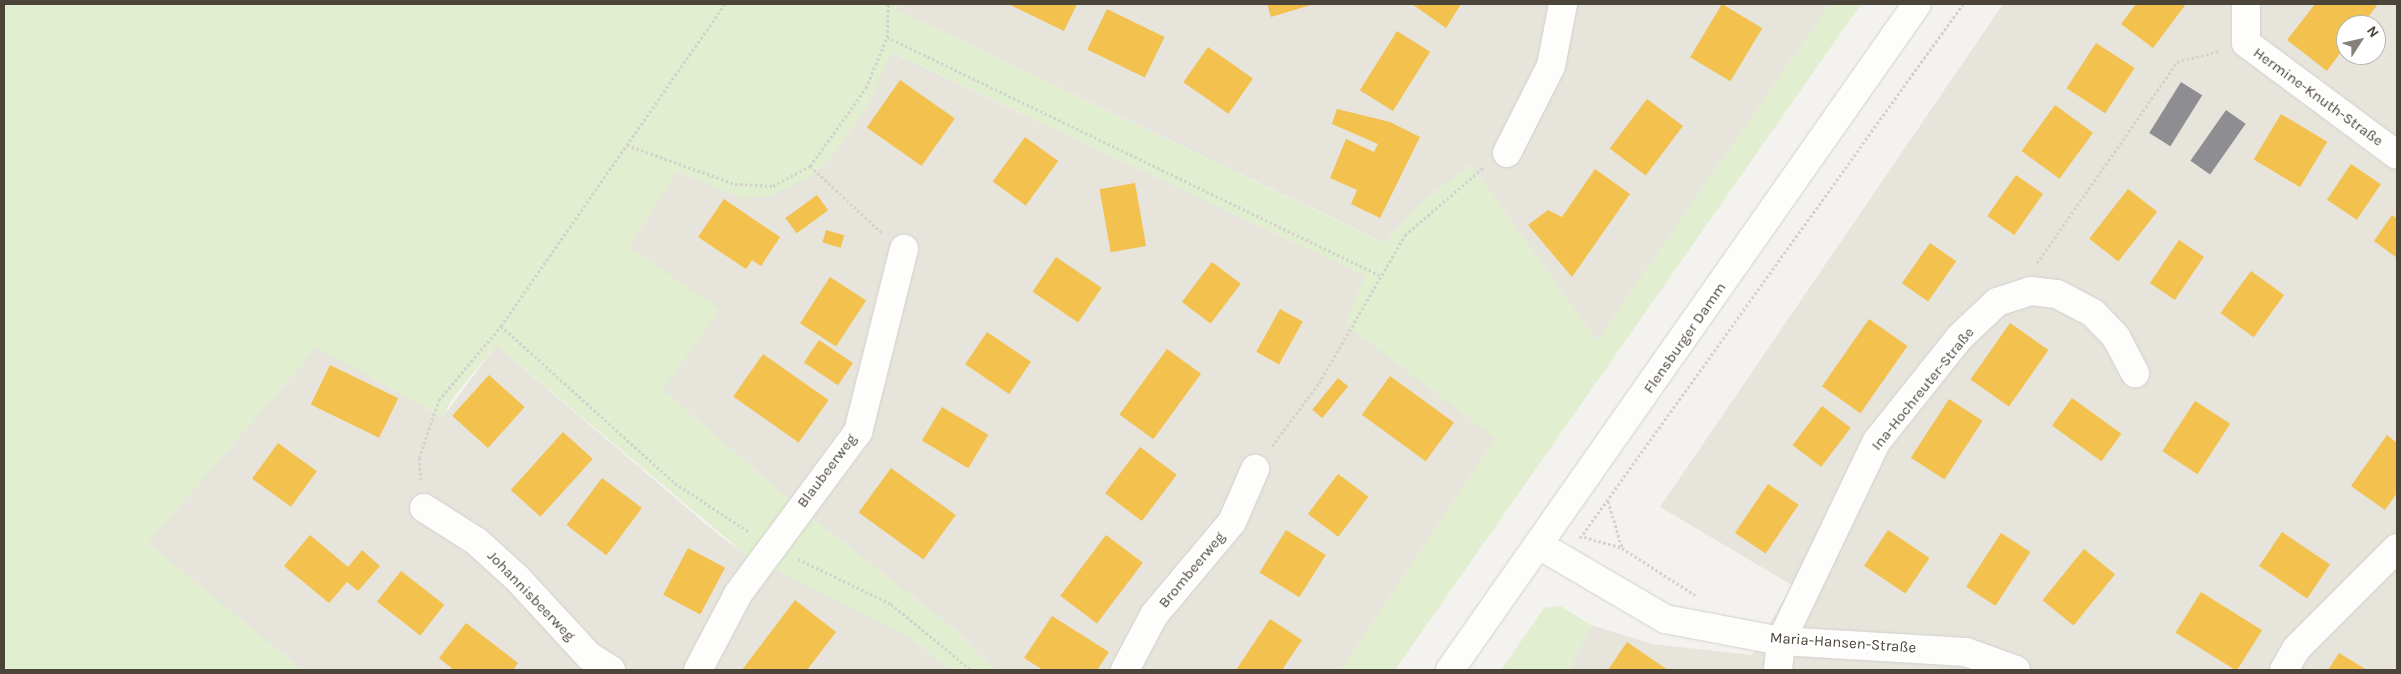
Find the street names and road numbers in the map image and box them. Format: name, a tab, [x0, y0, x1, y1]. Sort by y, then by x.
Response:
street label: Hermine-Knuth-Straße	[2250, 44, 2386, 150]
street label: Flensburger Damm	[1640, 279, 1730, 397]
street label: Ina-Hochreuter-Straße	[1868, 324, 1978, 454]
street label: Blaubeerweg	[793, 431, 861, 511]
street label: Brombeerweg	[1155, 528, 1229, 612]
street label: Johannisbeerweg	[483, 547, 579, 645]
street label: Maria-Hansen-Straße	[1769, 629, 1917, 657]

